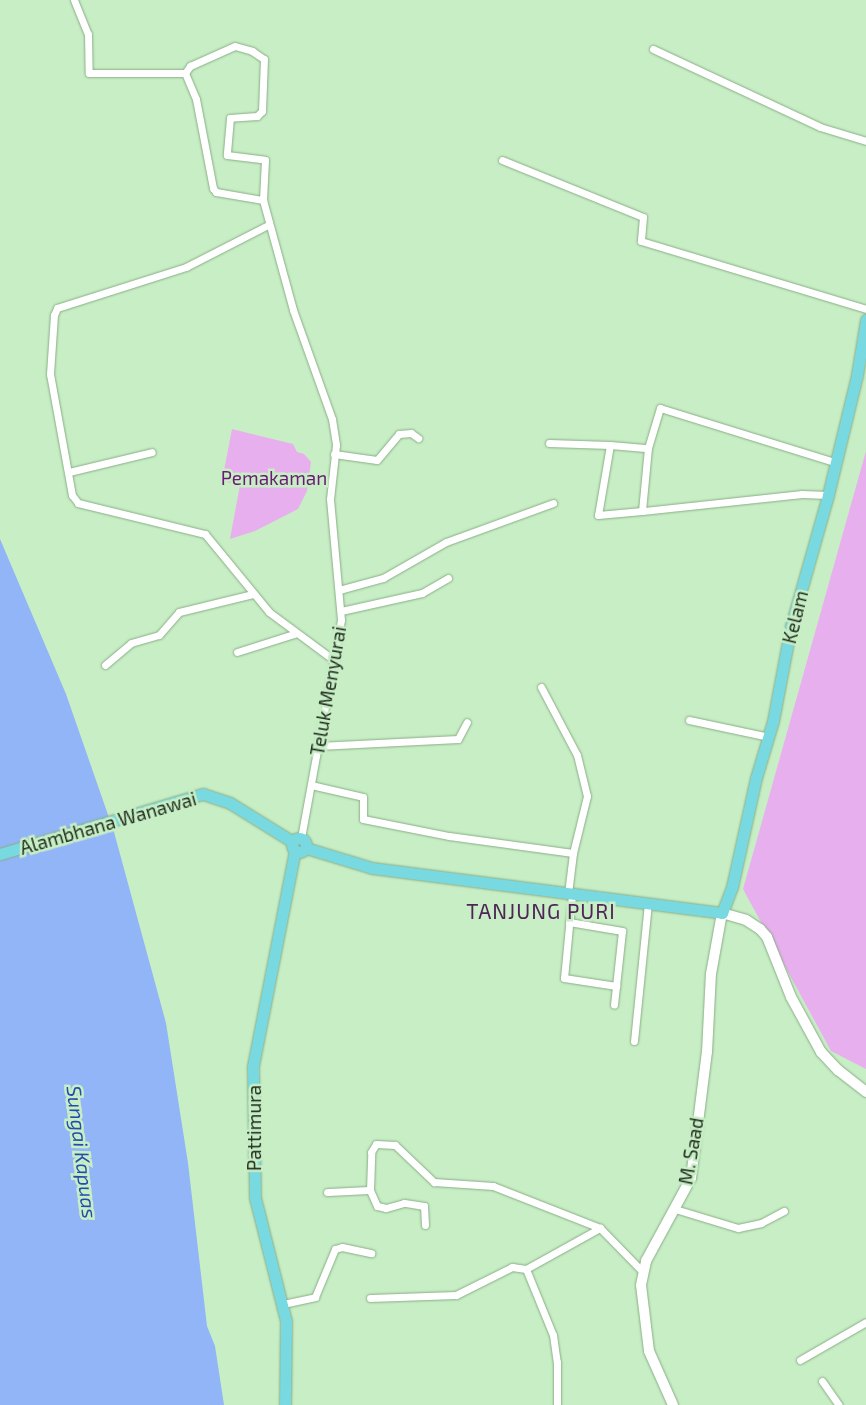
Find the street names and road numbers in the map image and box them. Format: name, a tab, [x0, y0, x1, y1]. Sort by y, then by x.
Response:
street label: Kelam	[777, 588, 813, 646]
street label: Teluk Menyurai	[305, 624, 351, 758]
street label: Alambhana Wanawai	[17, 787, 199, 859]
street label: Pattimura	[243, 1085, 265, 1171]
street label: M. Saad	[674, 1116, 708, 1186]

